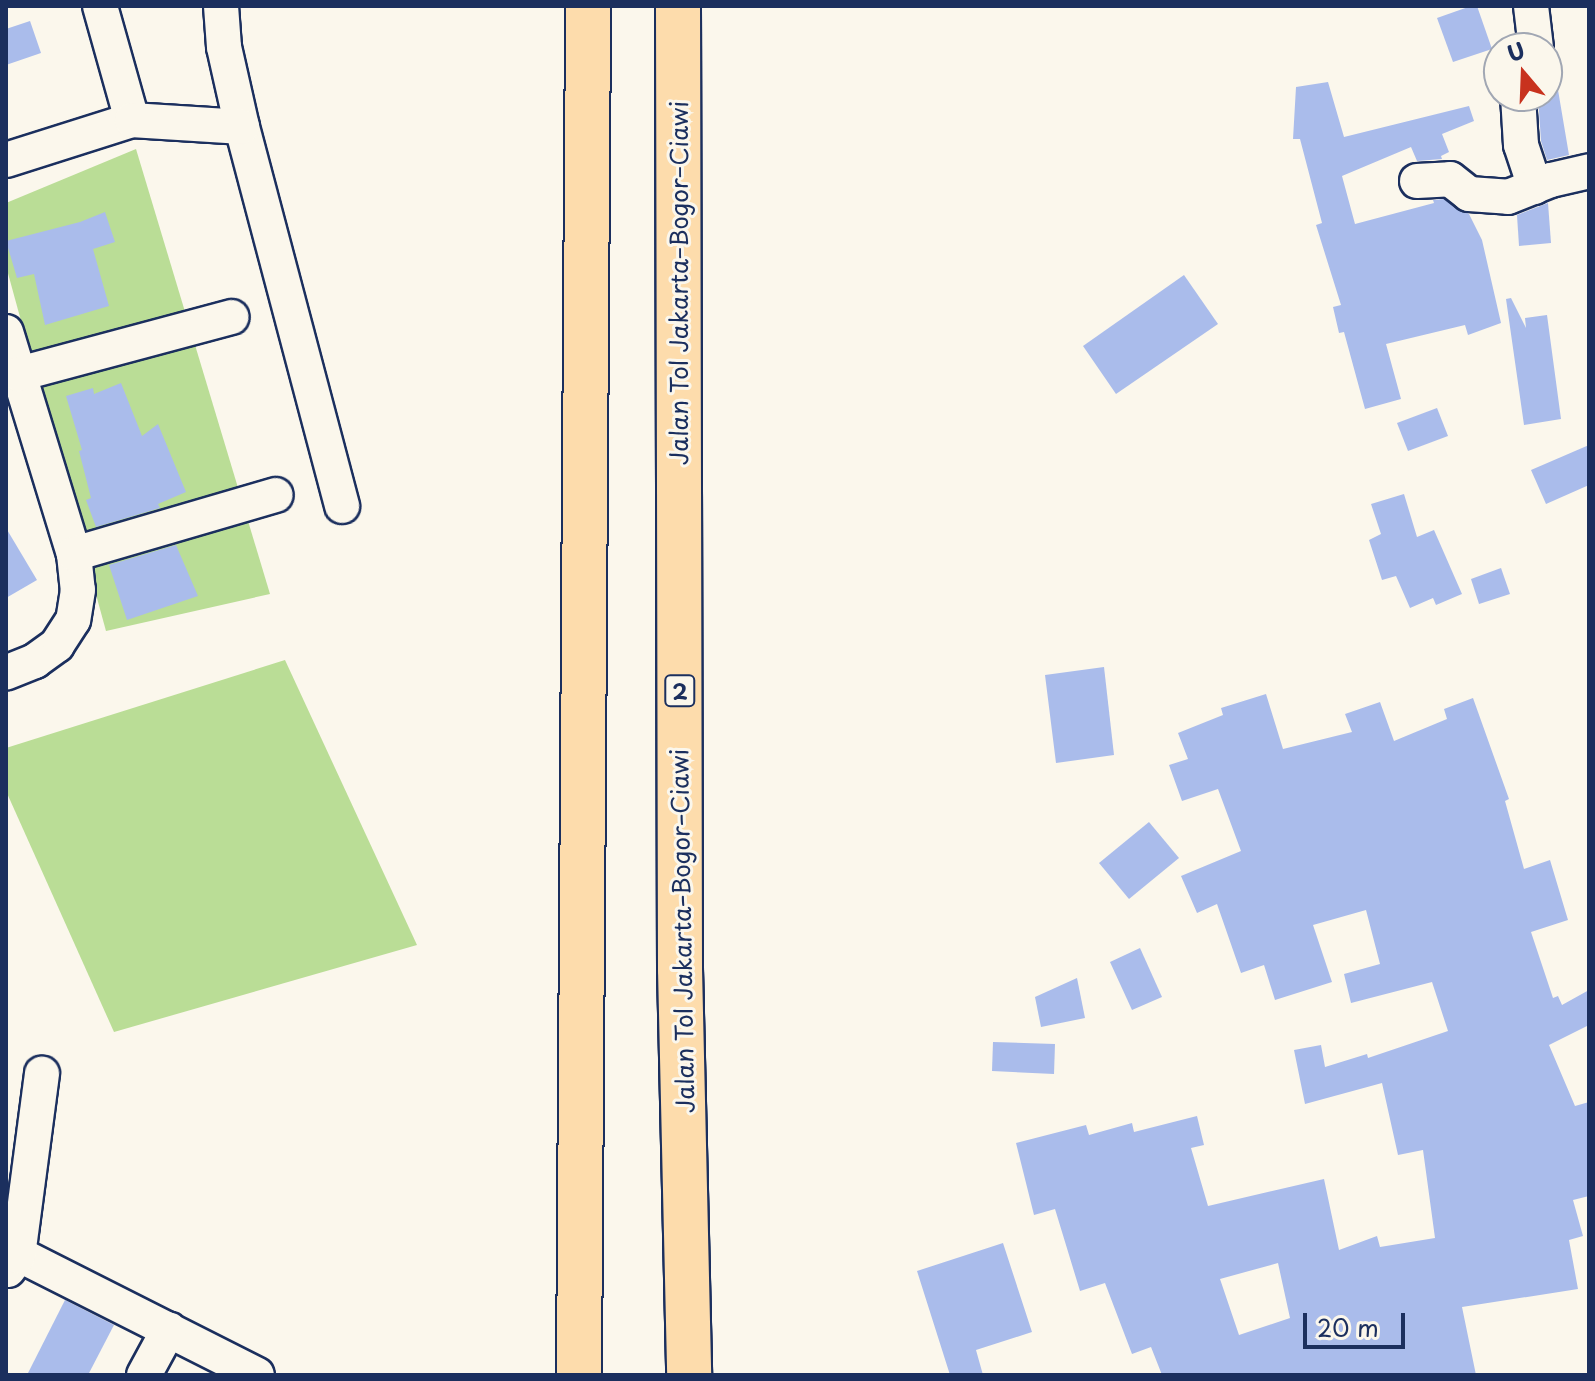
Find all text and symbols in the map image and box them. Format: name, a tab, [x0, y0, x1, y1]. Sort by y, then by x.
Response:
north arrow	[1483, 32, 1563, 112]
text: U	[1502, 32, 1529, 69]
street label: Jalan Tol Jakarta–Bogor–Ciawi	[665, 100, 693, 466]
road number: 2	[664, 673, 696, 709]
street label: Jalan Tol Jakarta–Bogor–Ciawi	[664, 748, 700, 1114]
scale bar	[1307, 1297, 1409, 1347]
text: 20 m	[1317, 1309, 1379, 1345]

